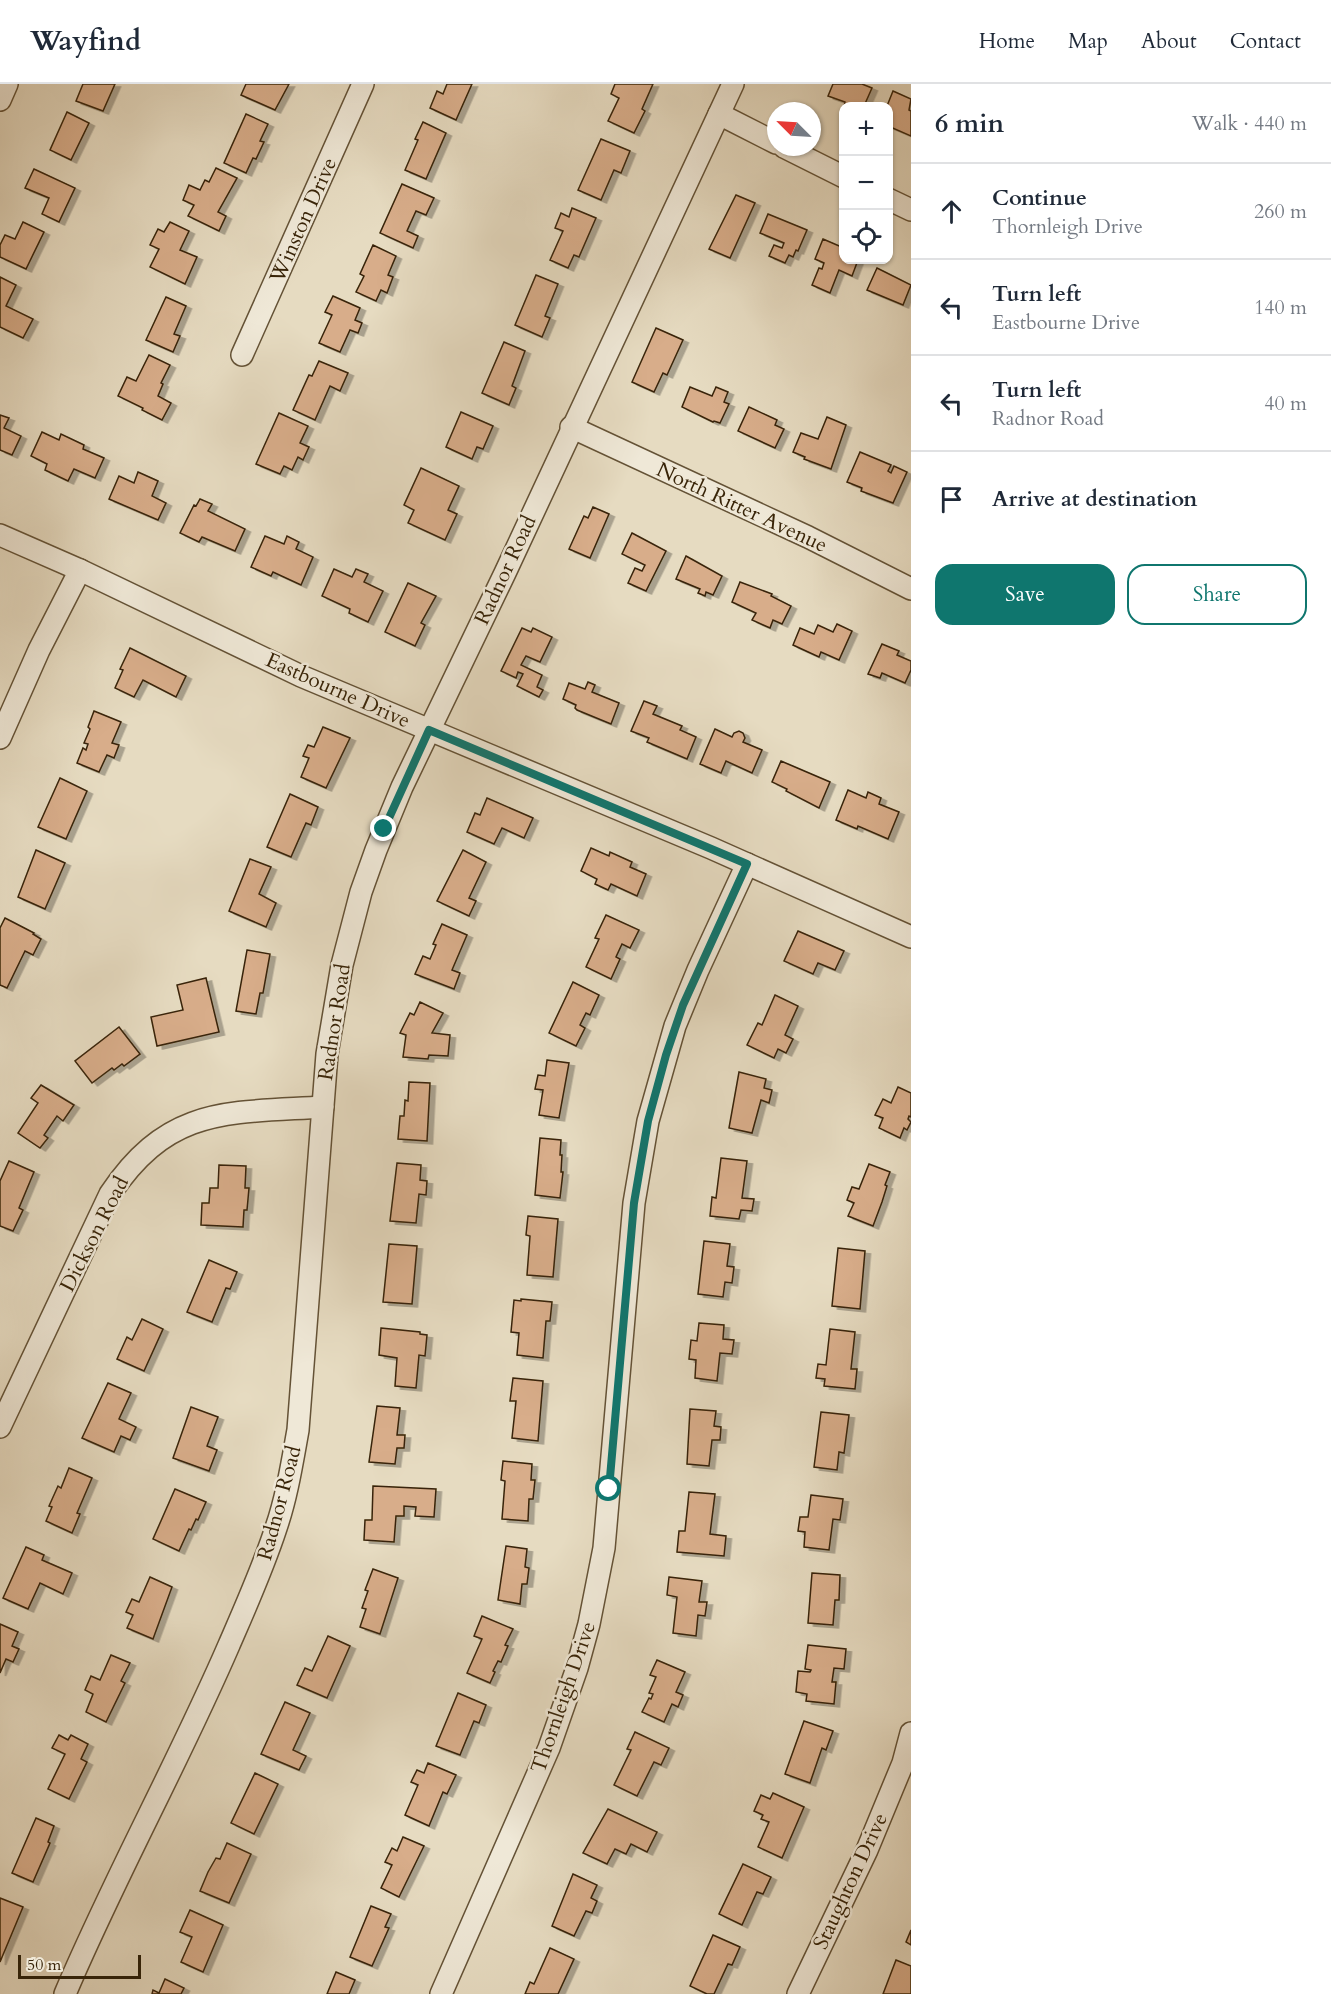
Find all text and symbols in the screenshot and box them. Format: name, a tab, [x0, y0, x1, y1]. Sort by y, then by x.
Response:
text: Wayfind	[30, 22, 141, 60]
text: Home	[979, 27, 1035, 56]
text: Map	[1068, 27, 1108, 56]
text: About	[1141, 27, 1197, 56]
text: Contact	[1230, 27, 1301, 56]
north arrow	[767, 102, 821, 156]
map controls	[839, 102, 893, 264]
button: +	[839, 102, 893, 156]
text: 6 min	[935, 106, 1004, 141]
text: Walk · 440 m	[1192, 110, 1307, 137]
street label: Winston Drive	[262, 153, 344, 288]
button: −	[839, 156, 893, 210]
text: Continue	[992, 183, 1087, 213]
icon: ahead	[935, 195, 968, 228]
text: 260 m	[1254, 198, 1307, 225]
button: locate	[839, 210, 893, 264]
text: Thornleigh Drive	[992, 213, 1143, 240]
text: Turn left	[992, 279, 1081, 309]
icon: left	[935, 291, 968, 324]
text: 140 m	[1254, 294, 1307, 321]
text: Eastbourne Drive	[992, 309, 1140, 336]
text: Turn left	[992, 375, 1081, 405]
icon: left	[935, 387, 968, 420]
text: 40 m	[1264, 390, 1307, 417]
text: Radnor Road	[992, 405, 1104, 432]
street label: North Ritter Avenue	[652, 455, 832, 560]
icon: arrive	[935, 483, 968, 516]
text: Arrive at destination	[992, 484, 1197, 514]
street label: Radnor Road	[467, 511, 543, 630]
button: Save	[935, 564, 1115, 625]
button: Share	[1127, 564, 1307, 625]
street label: Eastbourne Drive	[261, 646, 415, 735]
route end	[370, 815, 396, 841]
street label: Radnor Road	[311, 962, 358, 1082]
street label: Dickson Road	[53, 1172, 136, 1297]
street label: Radnor Road	[250, 1443, 309, 1564]
route start	[595, 1475, 621, 1501]
street label: Thornleigh Drive	[524, 1618, 603, 1777]
street label: Staughton Drive	[806, 1808, 895, 1954]
scale bar	[18, 1952, 141, 1980]
text: 50 m	[27, 1954, 61, 1976]

